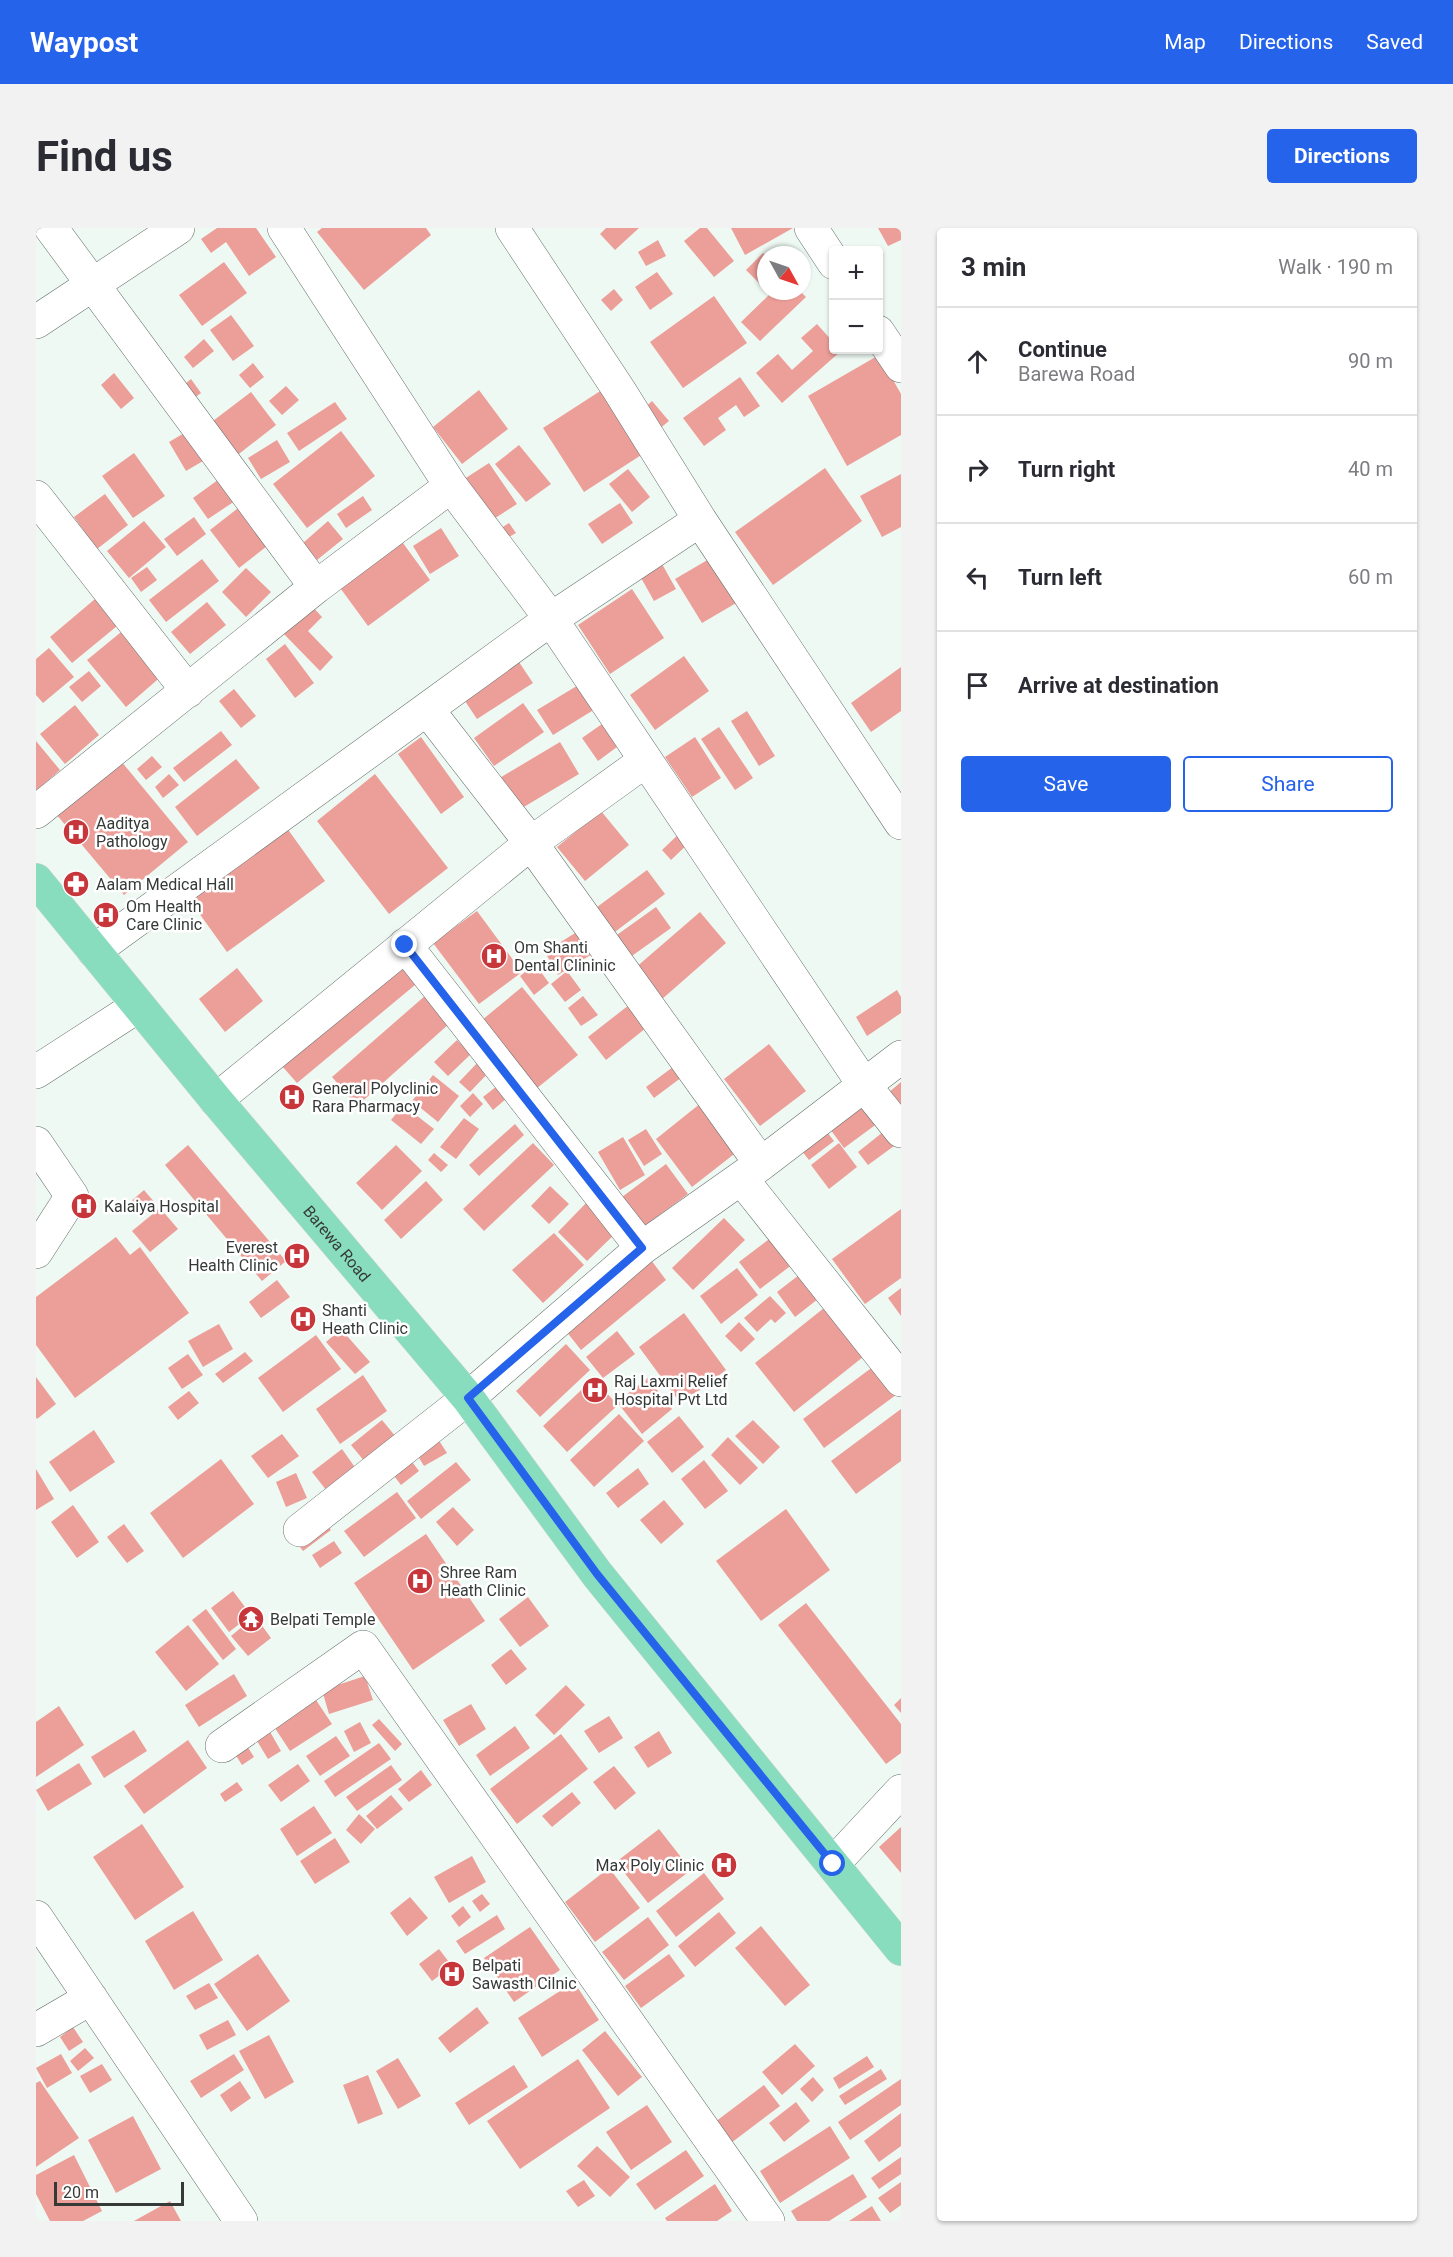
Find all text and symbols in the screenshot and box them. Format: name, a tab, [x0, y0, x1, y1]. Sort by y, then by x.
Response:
text: Waypost	[30, 26, 138, 59]
text: Map	[1164, 30, 1206, 54]
text: Directions	[1239, 30, 1333, 54]
text: Saved	[1366, 30, 1423, 54]
button: Directions	[1267, 129, 1417, 183]
text: Find us	[36, 132, 173, 181]
north arrow	[757, 246, 811, 300]
map controls	[829, 246, 883, 354]
button: +	[829, 246, 883, 300]
text: 3 min	[961, 252, 1026, 282]
text: Walk · 190 m	[1278, 255, 1393, 279]
button: −	[829, 300, 883, 354]
text: Continue	[1018, 337, 1107, 362]
icon: ahead	[961, 345, 994, 378]
text: 90 m	[1348, 349, 1393, 373]
text: Barewa Road	[1018, 362, 1135, 386]
icon: right	[961, 453, 994, 486]
text: Turn right	[1018, 457, 1115, 482]
text: 40 m	[1348, 457, 1393, 481]
icon: left	[961, 561, 994, 594]
text: Turn left	[1018, 565, 1102, 590]
text: 60 m	[1348, 565, 1393, 589]
icon: arrive	[961, 669, 994, 702]
text: Arrive at destination	[1018, 673, 1219, 698]
button: Save	[961, 756, 1171, 812]
button: Share	[1183, 756, 1393, 812]
place label: Aaditya Pathology	[96, 814, 168, 851]
hospital icon: Aaditya Pathology	[61, 817, 91, 847]
pharmacy icon: Aalam Medical Hall	[61, 869, 91, 899]
place label: Aalam Medical Hall	[96, 875, 234, 894]
place label: Om Health Care Clinic	[126, 897, 202, 934]
hospital icon: Om Health Care Clinic	[91, 900, 121, 930]
route end	[391, 931, 417, 957]
place label: Om Shanti Dental Clininic	[514, 938, 616, 975]
hospital icon: Om Shanti Dental Clininic	[479, 941, 509, 971]
place label: General Polyclinic Rara Pharmacy	[312, 1079, 438, 1116]
hospital icon: General Polyclinic Rara Pharmacy	[277, 1082, 307, 1112]
hospital icon: Kalaiya Hospital	[69, 1191, 99, 1221]
place label: Kalaiya Hospital	[104, 1197, 219, 1216]
street label: Barewa Road	[300, 1201, 375, 1285]
place label: Everest Health Clinic	[188, 1238, 278, 1275]
hospital icon: Everest Health Clinic	[282, 1241, 312, 1271]
place label: Shanti Heath Clinic	[322, 1301, 408, 1338]
hospital icon: Shanti Heath Clinic	[288, 1304, 318, 1334]
place label: Raj Laxmi Relief Hospital Pvt Ltd	[614, 1372, 728, 1409]
hospital icon: Raj Laxmi Relief Hospital Pvt Ltd	[580, 1375, 610, 1405]
place label: Shree Ram Heath Clinic	[440, 1563, 526, 1600]
hospital icon: Shree Ram Heath Clinic	[405, 1566, 435, 1596]
temple icon: Belpati Temple	[236, 1604, 266, 1634]
place label: Belpati Temple	[270, 1610, 375, 1629]
hospital icon: Max Poly Clinic	[709, 1850, 739, 1880]
route start	[819, 1850, 845, 1876]
place label: Max Poly Clinic	[596, 1856, 704, 1875]
place label: Belpati Sawasth Cilnic	[472, 1956, 577, 1993]
hospital icon: Belpati Sawasth Cilnic	[437, 1959, 467, 1989]
scale bar	[54, 2179, 184, 2206]
text: 20 m	[63, 2183, 99, 2202]

